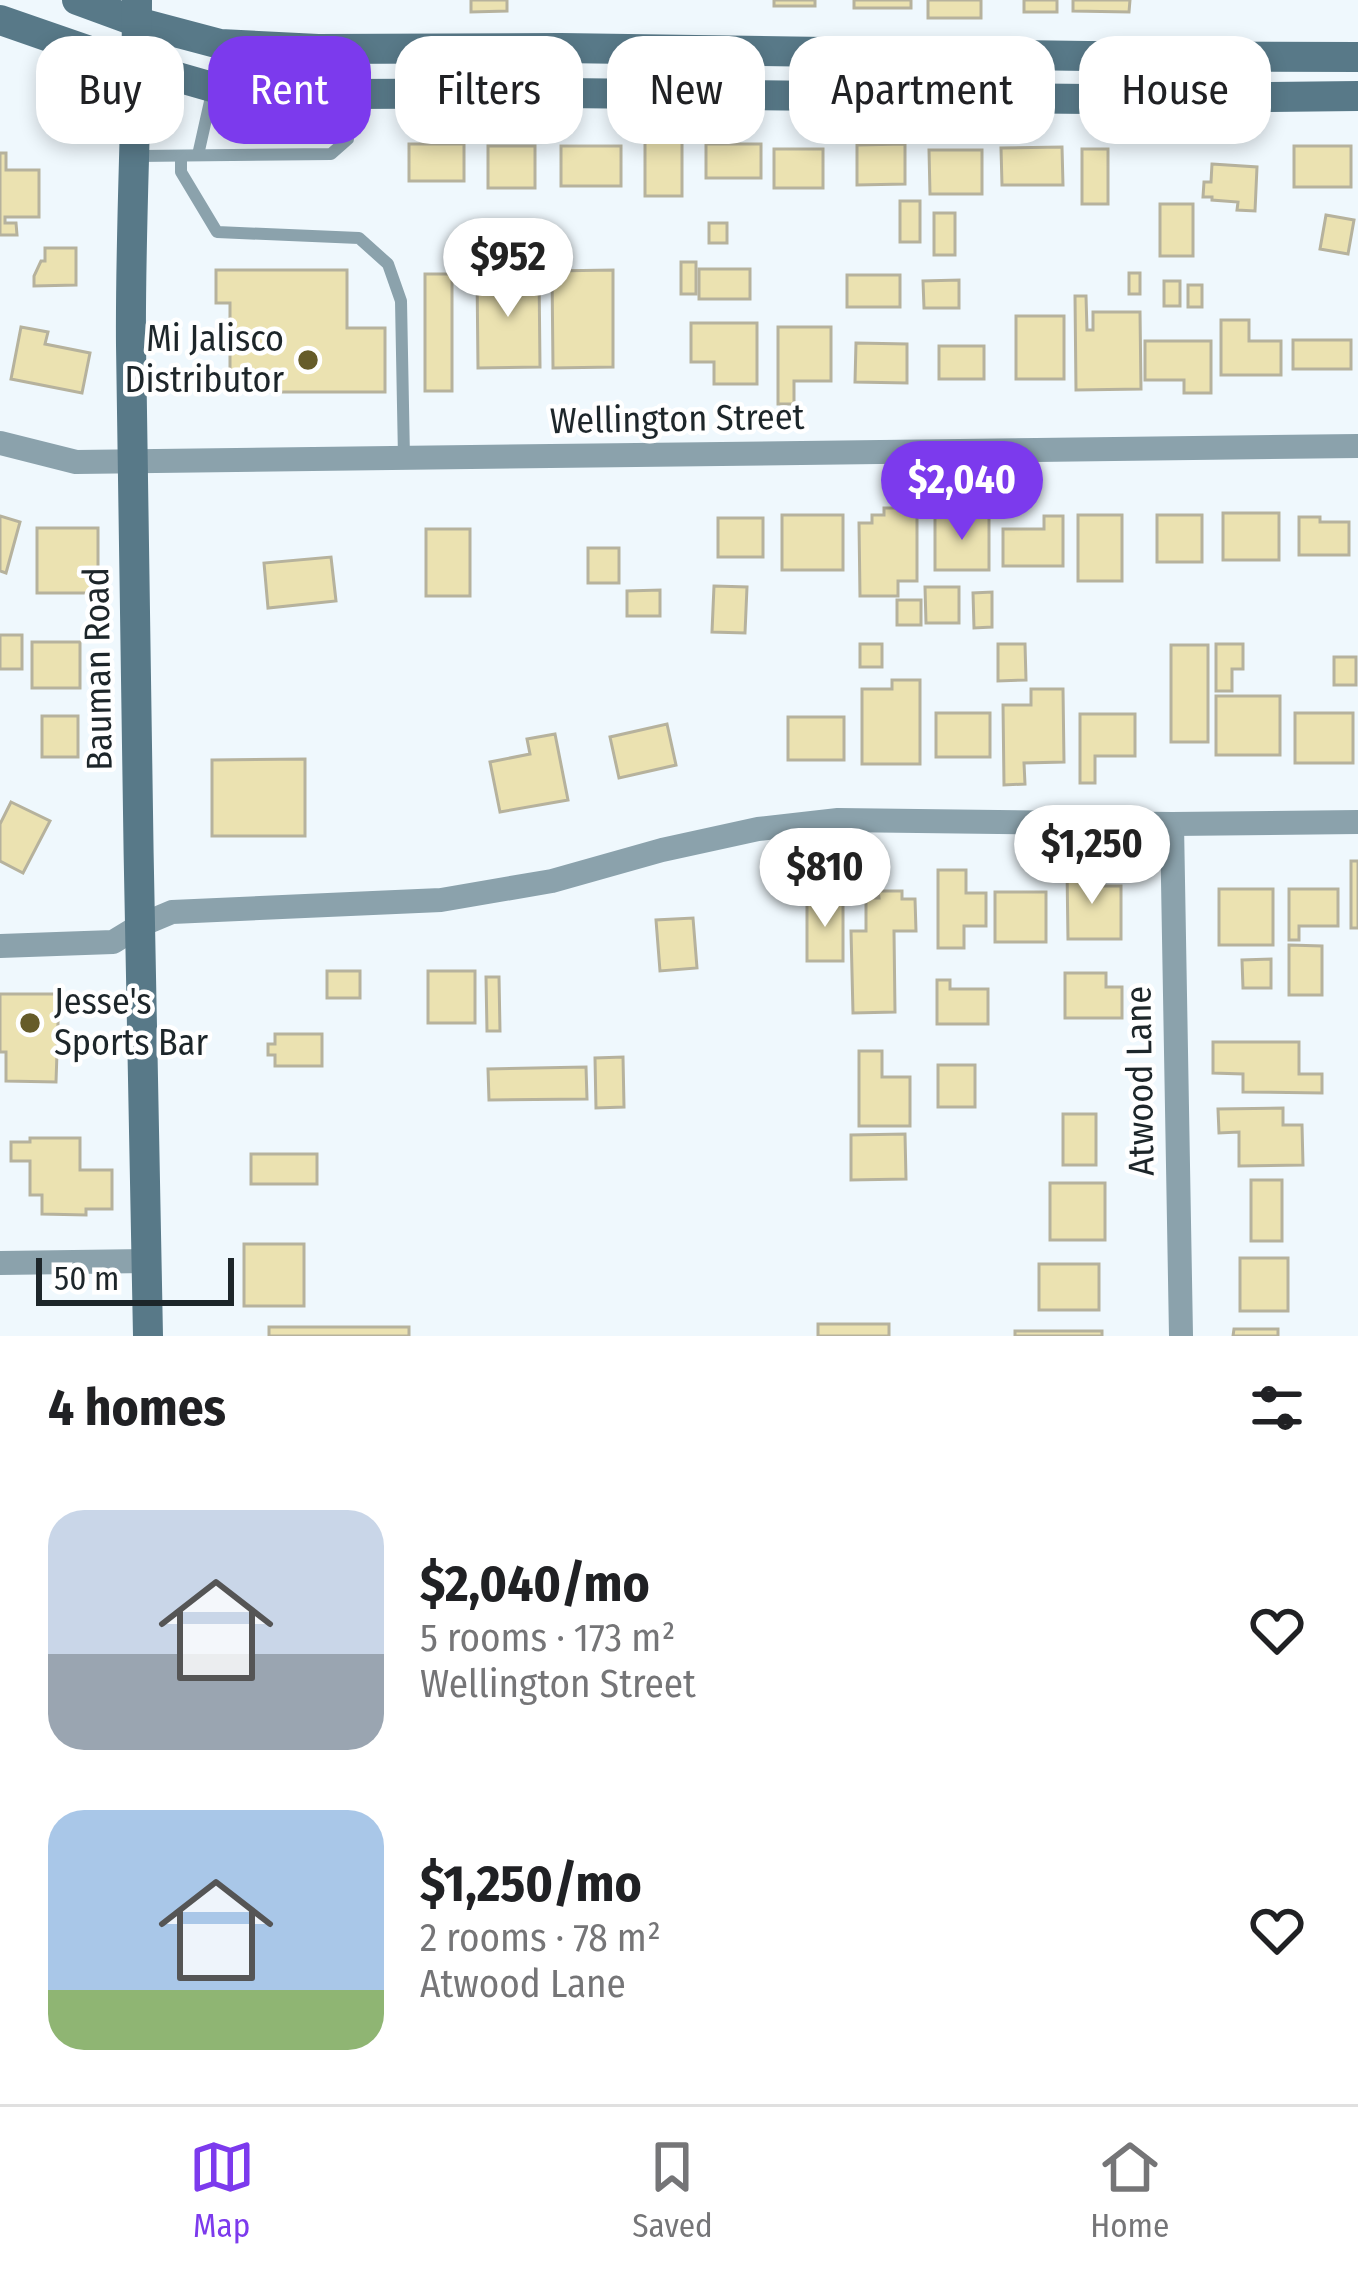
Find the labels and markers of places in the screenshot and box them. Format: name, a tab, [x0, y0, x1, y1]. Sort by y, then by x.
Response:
pin: $952	[437, 218, 579, 320]
place label: Mi Jalisco Distributor	[125, 317, 284, 402]
marker: Mi Jalisco Distributor	[295, 347, 321, 373]
pin: $2,040	[864, 441, 1060, 543]
pin: $1,250	[994, 805, 1190, 907]
pin: $810	[754, 828, 896, 930]
place label: Jesse's Sports Bar	[54, 980, 208, 1065]
marker: Jesse's Sports Bar	[17, 1010, 43, 1036]

